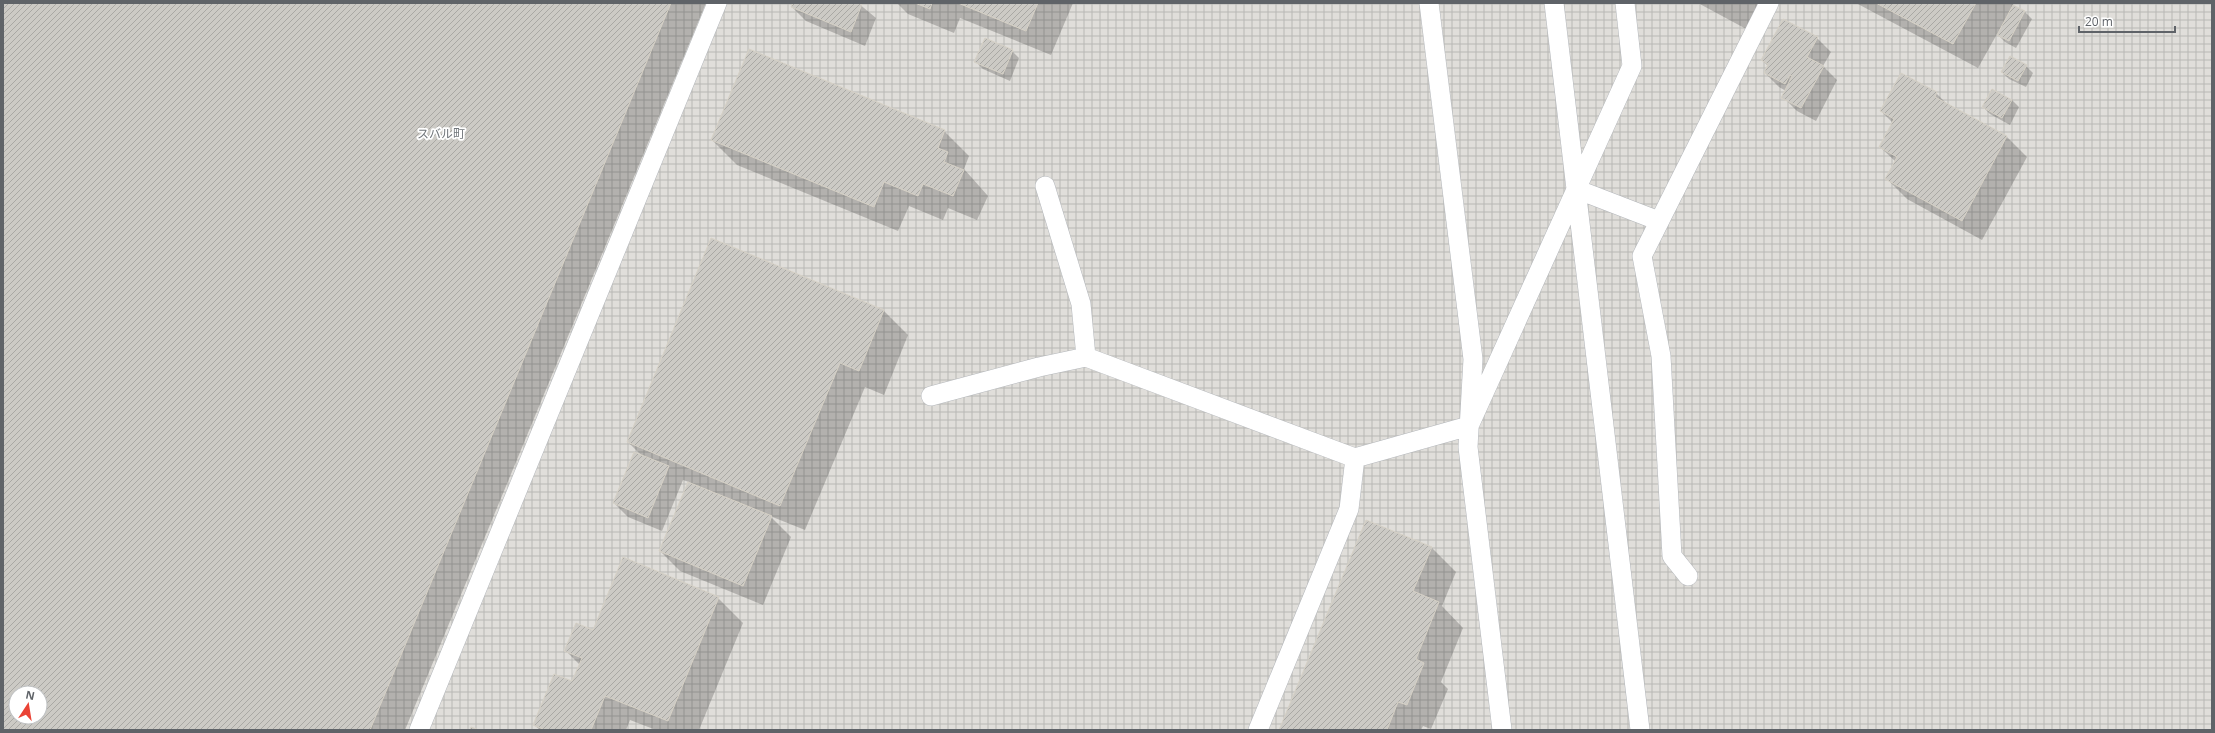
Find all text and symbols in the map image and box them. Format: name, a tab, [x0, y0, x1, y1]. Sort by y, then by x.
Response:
scale bar	[2079, 8, 2175, 34]
text: 20 m	[2085, 13, 2113, 30]
district label: スバル町	[417, 125, 465, 142]
north arrow	[8, 685, 48, 725]
text: N	[24, 686, 36, 703]

